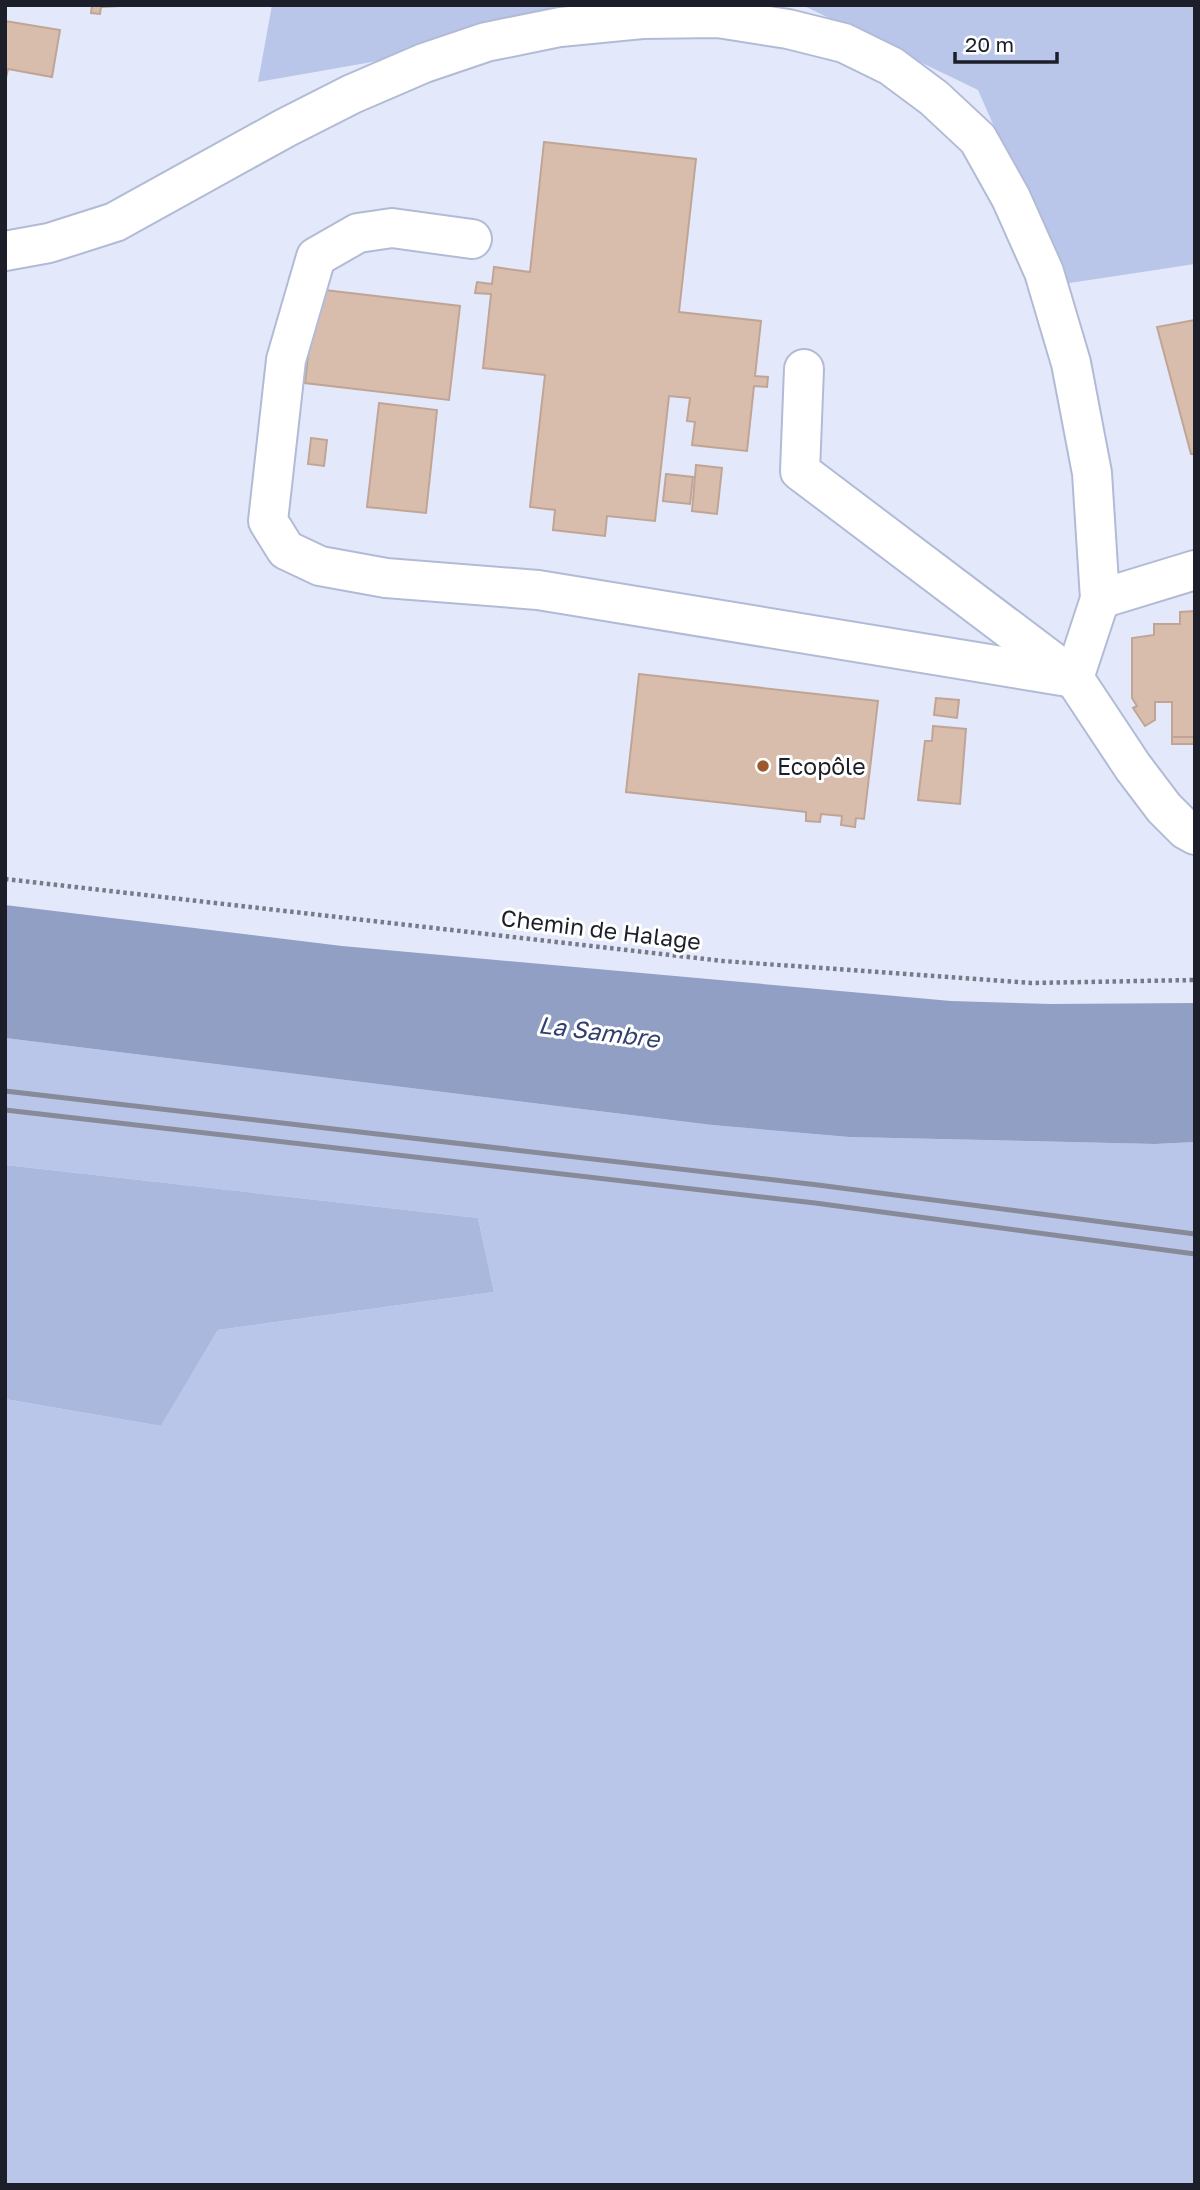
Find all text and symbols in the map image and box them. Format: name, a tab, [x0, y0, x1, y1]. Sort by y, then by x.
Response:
scale bar	[955, 21, 1056, 65]
text: 20 m	[965, 31, 1014, 57]
place label: Ecopôle	[777, 752, 866, 780]
marker: Ecopôle	[755, 758, 771, 774]
street label: Chemin de Halage	[499, 903, 703, 955]
water label: La Sambre	[537, 1009, 663, 1053]

